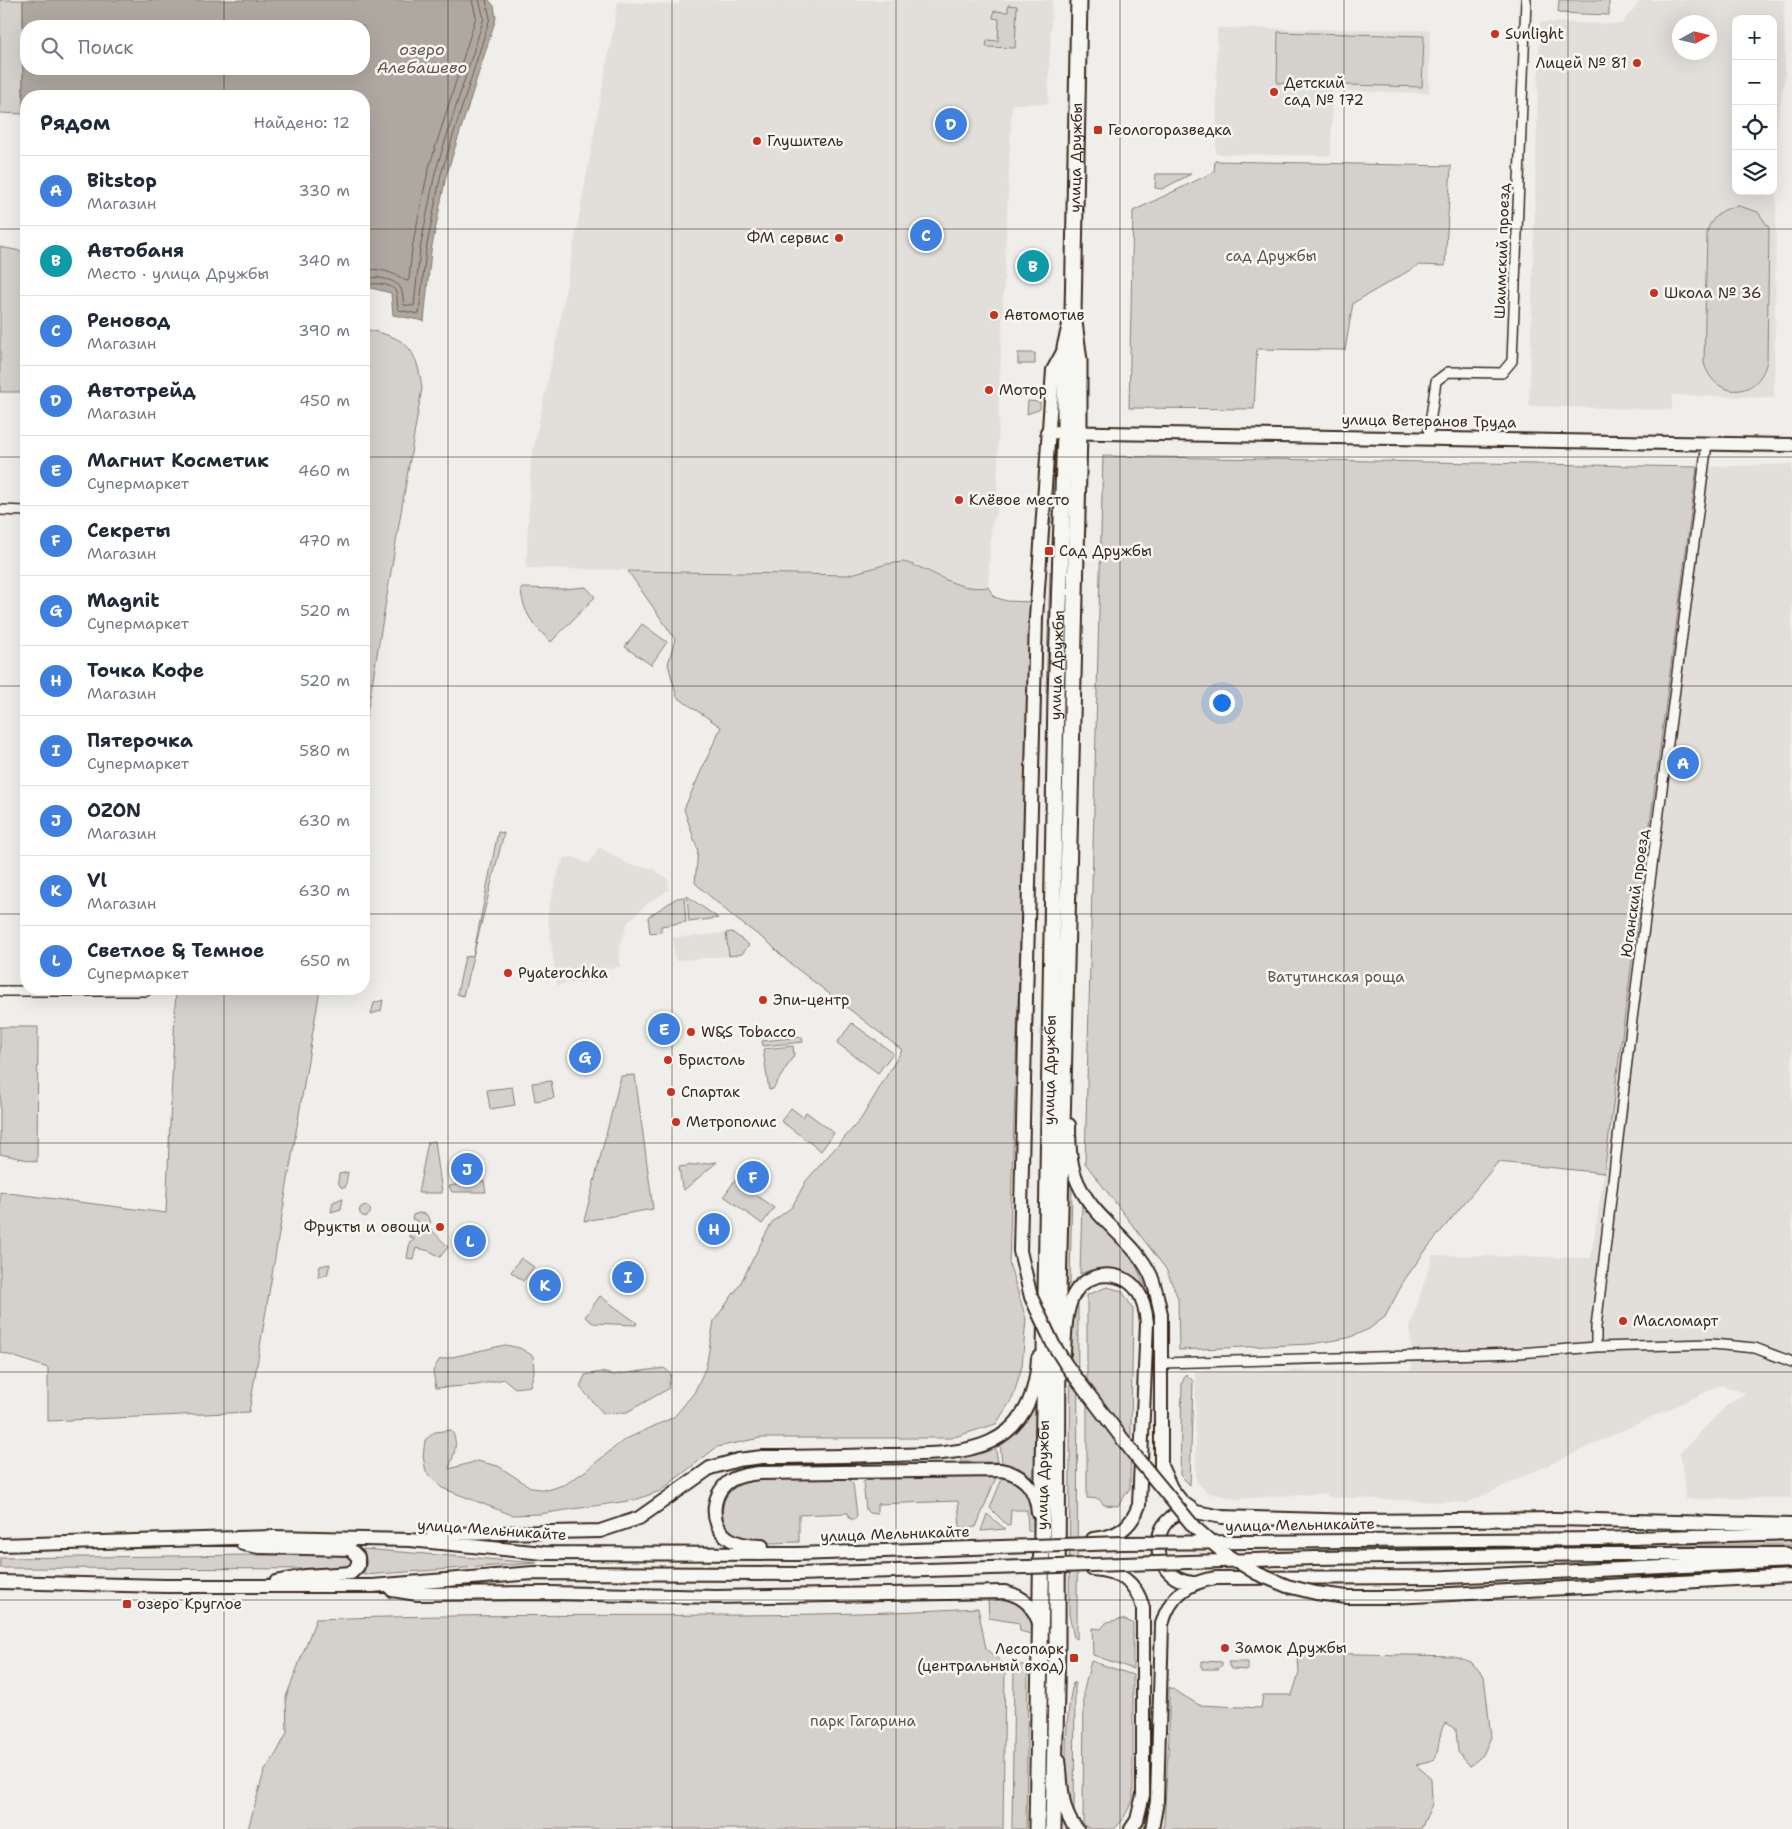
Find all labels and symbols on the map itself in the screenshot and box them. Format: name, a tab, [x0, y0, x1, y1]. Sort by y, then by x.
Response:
north arrow	[1672, 15, 1717, 60]
place label: Sunlight	[1505, 24, 1564, 44]
marker: Sunlight	[1489, 28, 1501, 40]
water label: озеро Алебашево	[377, 39, 468, 78]
place label: Лицей № 81	[1536, 53, 1627, 73]
marker: Лицей № 81	[1631, 57, 1643, 69]
place label: Детский сад № 172	[1284, 73, 1364, 110]
marker: Детский сад № 172	[1268, 86, 1280, 98]
street label: улица Дружбы	[1065, 102, 1087, 213]
pin: D	[935, 105, 967, 143]
place label: Геологоразведка	[1108, 120, 1232, 140]
marker: Геологоразведка	[1092, 124, 1104, 136]
place label: Глушитель	[767, 131, 844, 151]
marker: Глушитель	[751, 135, 763, 147]
street label: Шаимский проезд	[1490, 182, 1514, 319]
pin: C	[910, 216, 942, 254]
place label: ФМ сервис	[747, 228, 829, 248]
marker: ФМ сервис	[833, 232, 845, 244]
park label: сад Дружбы	[1225, 246, 1317, 266]
pin: B	[1017, 247, 1049, 285]
place label: Школа № 36	[1664, 283, 1762, 303]
marker: Школа № 36	[1648, 287, 1660, 299]
place label: Автомотив	[1004, 305, 1084, 325]
marker: Автомотив	[988, 309, 1000, 321]
place label: Мотор	[999, 380, 1047, 400]
marker: Мотор	[983, 384, 995, 396]
street label: улица Ветеранов Труда	[1341, 409, 1517, 433]
place label: Клёвое место	[969, 490, 1070, 510]
marker: Клёвое место	[953, 494, 965, 506]
place label: Сад Дружбы	[1059, 541, 1152, 561]
marker: Сад Дружбы	[1043, 545, 1055, 557]
street label: улица Дружбы	[1046, 610, 1069, 720]
your location	[1209, 690, 1235, 716]
pin: A	[1667, 744, 1699, 782]
street label: Юганский проезд	[1616, 827, 1654, 958]
place label: Pyaterochka	[518, 963, 609, 983]
marker: Pyaterochka	[502, 967, 514, 979]
park label: Ватутинская роща	[1267, 967, 1405, 987]
place label: Эпи-центр	[773, 990, 849, 1010]
marker: Эпи-центр	[757, 994, 769, 1006]
pin: E	[648, 1010, 680, 1048]
street label: улица Дружбы	[1039, 1015, 1061, 1125]
place label: W&S Tobacco	[701, 1022, 796, 1042]
marker: W&S Tobacco	[685, 1026, 697, 1038]
pin: G	[569, 1038, 601, 1076]
place label: Бристоль	[678, 1050, 745, 1070]
marker: Бристоль	[662, 1054, 674, 1066]
place label: Спартак	[681, 1082, 740, 1102]
marker: Спартак	[665, 1086, 677, 1098]
place label: Метрополис	[686, 1112, 777, 1132]
marker: Метрополис	[670, 1116, 682, 1128]
pin: J	[451, 1150, 483, 1188]
pin: F	[737, 1158, 769, 1196]
pin: H	[698, 1210, 730, 1248]
place label: Фрукты и овощи	[304, 1217, 430, 1237]
marker: Фрукты и овощи	[434, 1221, 446, 1233]
pin: L	[454, 1222, 486, 1260]
pin: I	[612, 1258, 644, 1296]
pin: K	[529, 1266, 561, 1304]
place label: Масломарт	[1633, 1311, 1719, 1331]
marker: Масломарт	[1617, 1315, 1629, 1327]
street label: улица Дружбы	[1032, 1420, 1054, 1530]
street label: улица Мельникайте	[1225, 1514, 1375, 1536]
street label: улица Мельникайте	[417, 1515, 567, 1545]
street label: улица Мельникайте	[820, 1521, 970, 1547]
place label: озеро Круглое	[137, 1594, 242, 1614]
marker: озеро Круглое	[121, 1598, 133, 1610]
place label: Замок Дружбы	[1235, 1638, 1347, 1658]
place label: Лесопарк (центральный вход)	[917, 1639, 1064, 1676]
marker: Замок Дружбы	[1219, 1642, 1231, 1654]
marker: Лесопарк (центральный вход)	[1068, 1652, 1080, 1664]
park label: парк Гагарина	[810, 1711, 917, 1731]

